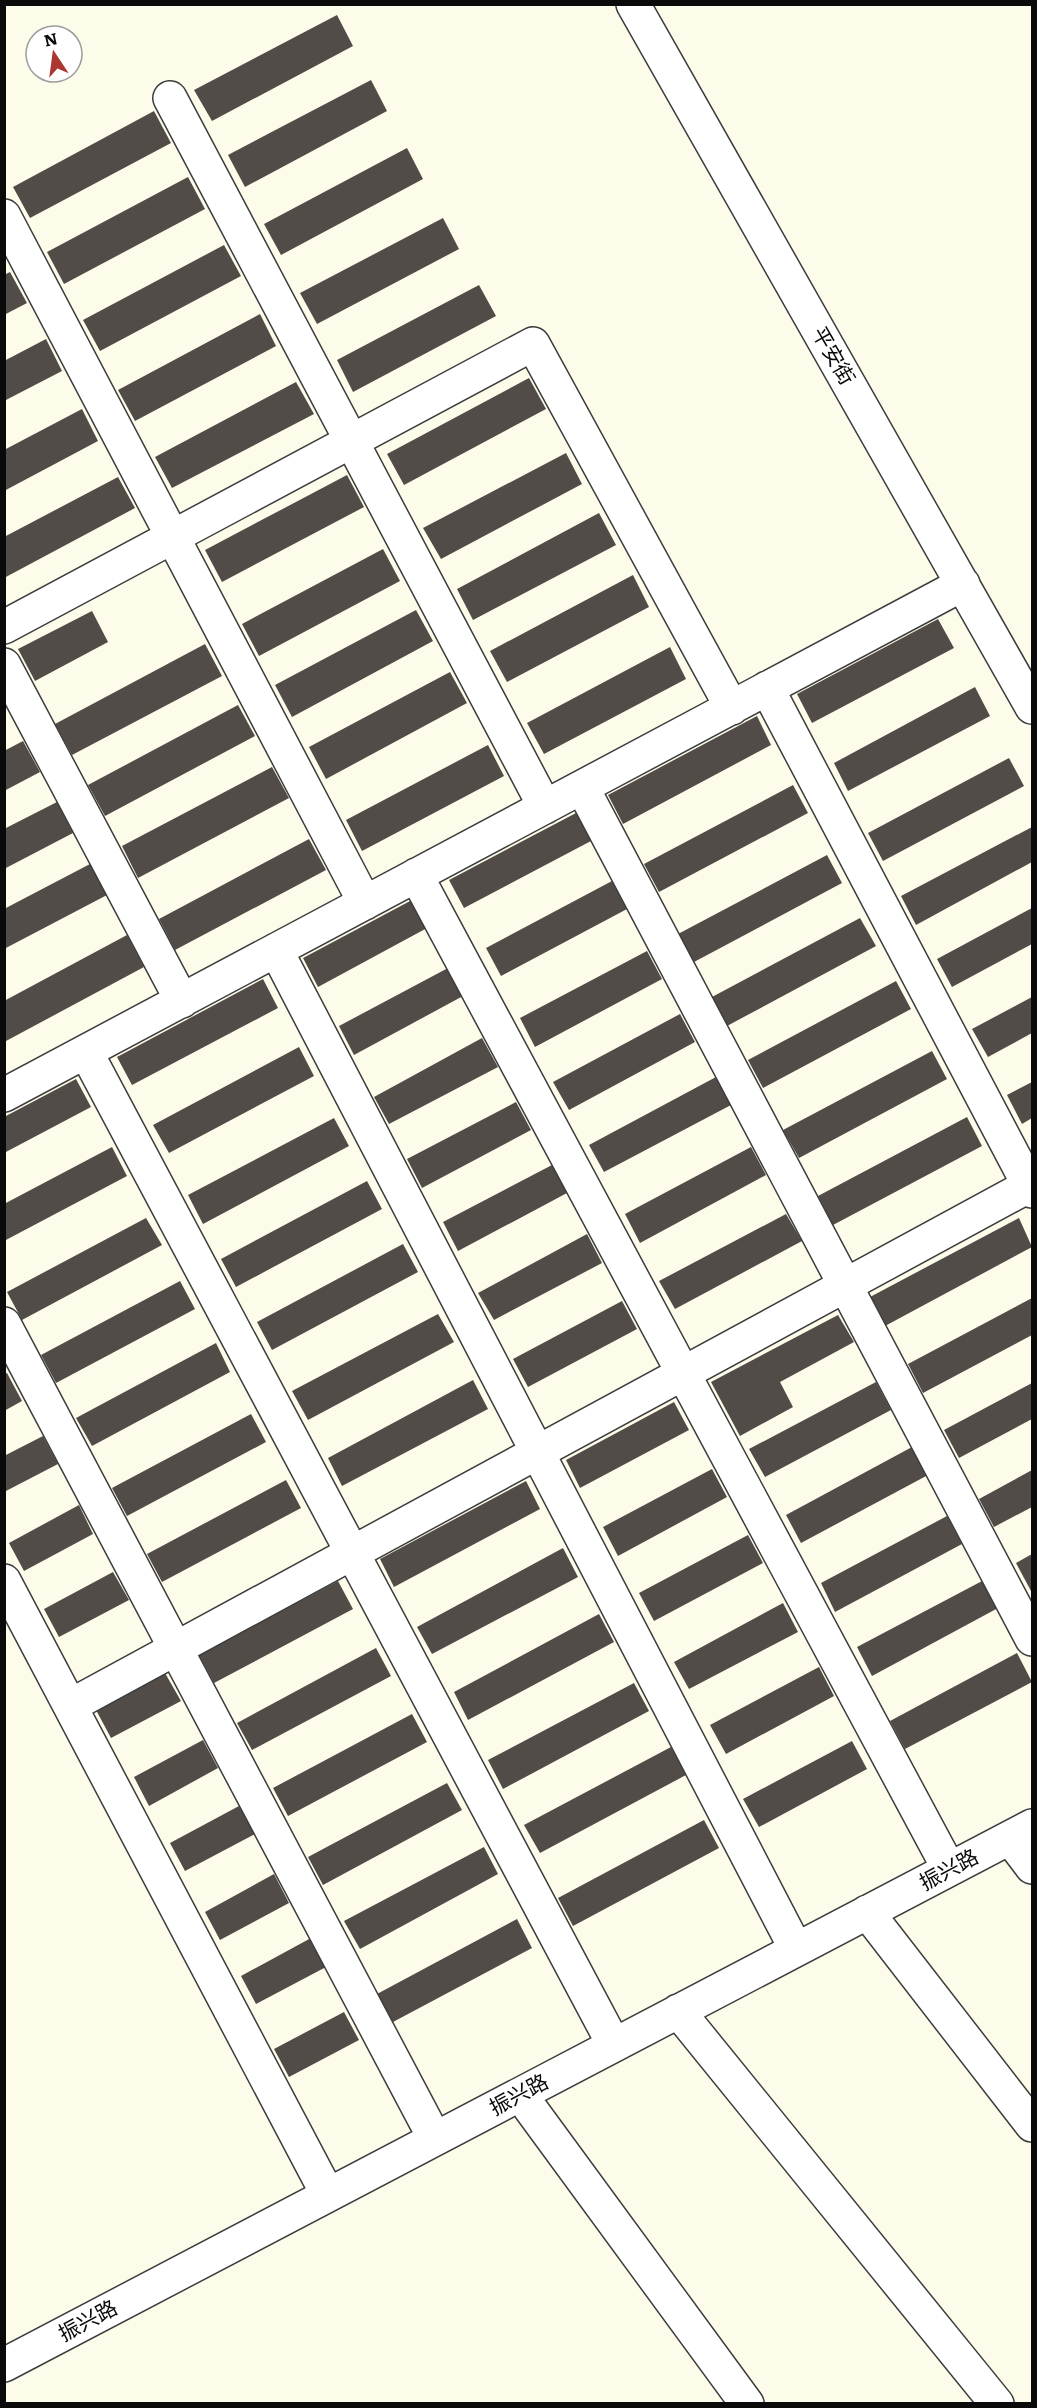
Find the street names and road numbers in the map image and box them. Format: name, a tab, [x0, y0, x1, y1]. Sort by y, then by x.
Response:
street label: 平安街	[806, 320, 864, 390]
street label: 振兴路	[913, 1839, 983, 1896]
street label: 振兴路	[483, 2064, 553, 2121]
street label: 振兴路	[52, 2290, 122, 2347]

